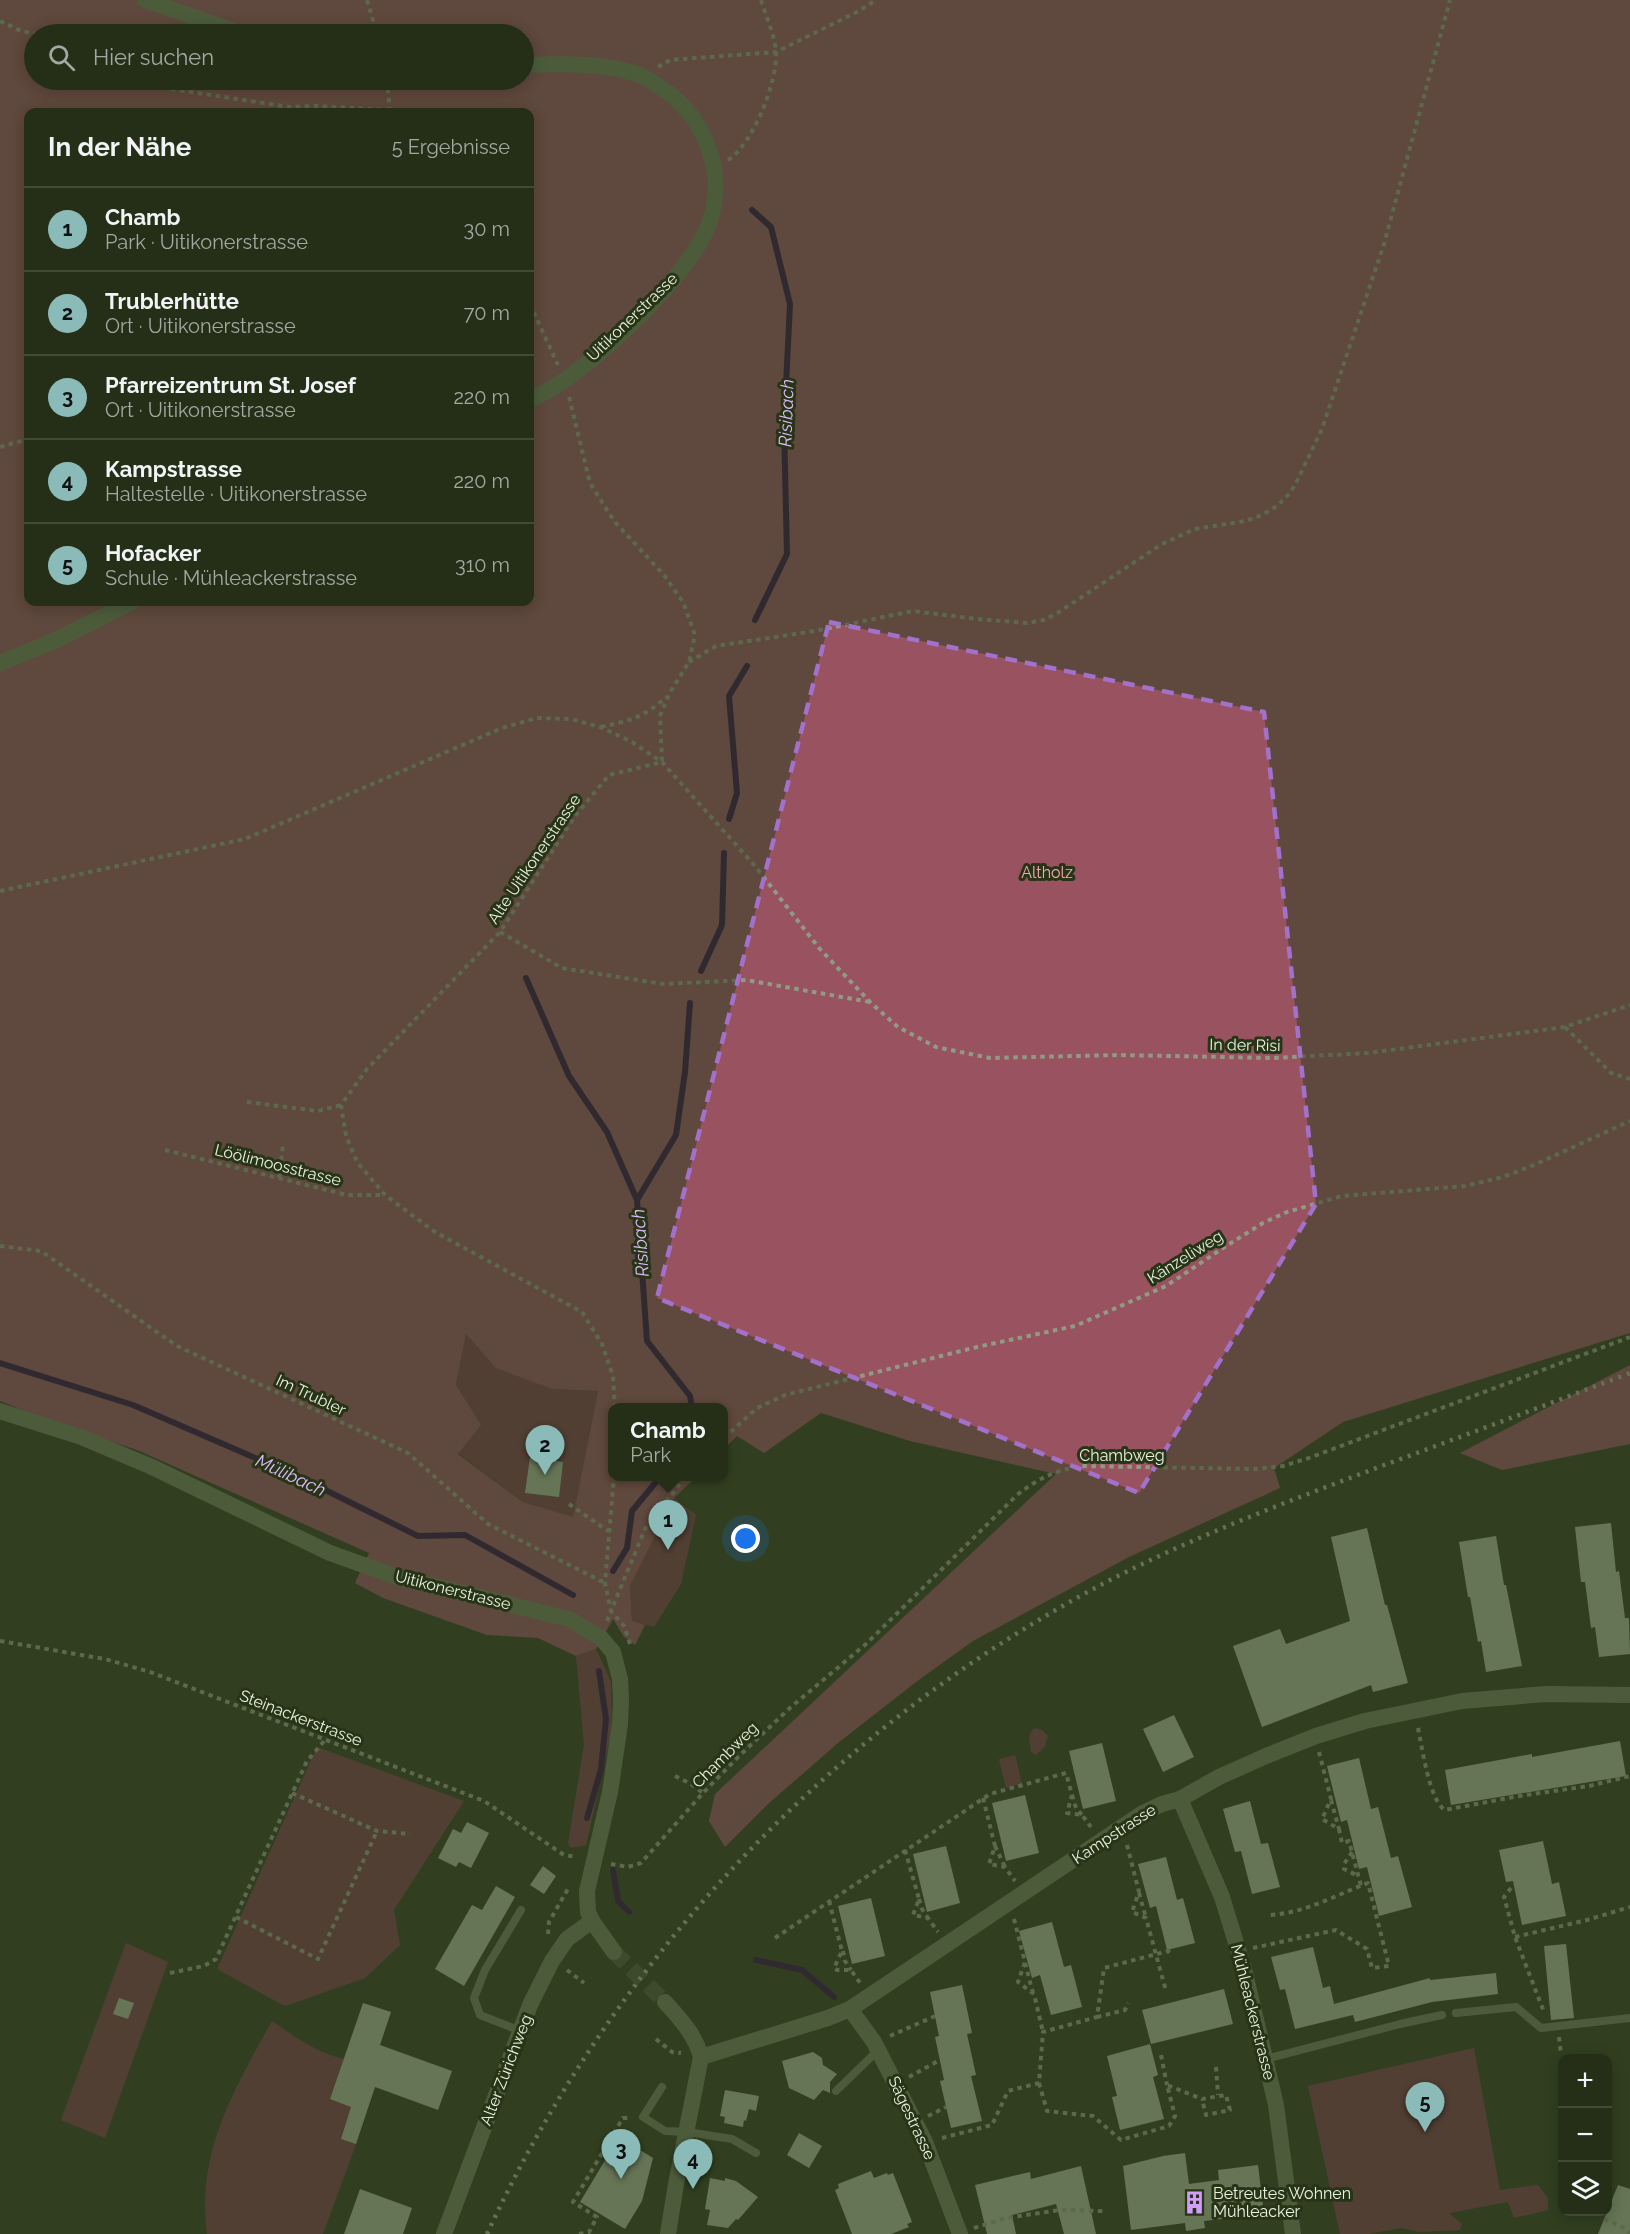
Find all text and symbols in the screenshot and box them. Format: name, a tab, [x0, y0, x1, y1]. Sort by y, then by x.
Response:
search box	[24, 24, 534, 90]
icon: search	[45, 41, 78, 74]
text: Hier suchen	[93, 44, 214, 70]
text: In der Nähe	[48, 132, 191, 162]
text: 5 Ergebnisse	[392, 135, 510, 159]
text: Chamb	[105, 204, 180, 230]
text: 1	[63, 217, 72, 241]
text: 30 m	[464, 217, 510, 241]
text: Park · Uitikonerstrasse	[105, 230, 308, 254]
street label: Uitikonerstrasse	[583, 269, 681, 365]
text: Trublerhütte	[105, 288, 239, 314]
text: 2	[62, 301, 73, 325]
text: 70 m	[464, 301, 510, 325]
text: Ort · Uitikonerstrasse	[105, 314, 296, 338]
text: Pfarreizentrum St. Josef	[105, 372, 356, 398]
water label: Risibach	[774, 379, 798, 447]
text: 3	[62, 385, 73, 409]
text: 220 m	[453, 385, 510, 409]
text: Ort · Uitikonerstrasse	[105, 398, 296, 422]
text: Kampstrasse	[105, 456, 242, 482]
text: 4	[62, 469, 73, 493]
text: 220 m	[453, 469, 510, 493]
text: Haltestelle · Uitikonerstrasse	[105, 482, 367, 506]
text: Hofacker	[105, 540, 201, 566]
text: 5	[62, 553, 73, 577]
text: 310 m	[455, 553, 510, 577]
text: Schule · Mühleackerstrasse	[105, 566, 357, 590]
street label: Alte Uitikonerstrasse	[484, 791, 584, 927]
park label: Altholz	[1021, 863, 1073, 882]
street label: In der Risi	[1209, 1035, 1281, 1055]
street label: Löölimoosstrasse	[213, 1140, 343, 1190]
water label: Risibach	[627, 1208, 653, 1278]
street label: Känzeliweg	[1144, 1226, 1226, 1288]
street label: Im Trubler	[273, 1371, 349, 1420]
popup	[608, 1403, 728, 1481]
text: Chamb	[630, 1417, 706, 1443]
pin: 2	[526, 1426, 564, 1475]
text: Park	[630, 1443, 671, 1467]
street label: Chambweg	[1079, 1446, 1165, 1465]
water label: Mülibach	[253, 1450, 329, 1500]
pin: 1	[648, 1500, 688, 1550]
your location	[731, 1524, 760, 1553]
street label: Uitikonerstrasse	[393, 1566, 513, 1614]
street label: Steinackerstrasse	[237, 1686, 365, 1750]
street label: Chambweg	[688, 1718, 762, 1792]
street label: Kampstrasse	[1069, 1800, 1159, 1868]
street label: Mühleackerstrasse	[1227, 1942, 1279, 2082]
street label: Alter Zürichweg	[476, 2012, 536, 2128]
map controls	[1558, 2054, 1612, 2216]
button: +	[1558, 2054, 1612, 2108]
street label: Sägestrasse	[884, 2073, 940, 2163]
pin: 5	[1406, 2082, 1444, 2132]
button: −	[1558, 2108, 1612, 2162]
pin: 3	[602, 2130, 640, 2179]
pin: 4	[674, 2140, 712, 2189]
button: layers	[1558, 2162, 1612, 2216]
place label: Betreutes Wohnen Mühleacker	[1213, 2184, 1351, 2221]
building icon: Betreutes Wohnen Mühleacker	[1182, 2189, 1208, 2215]

